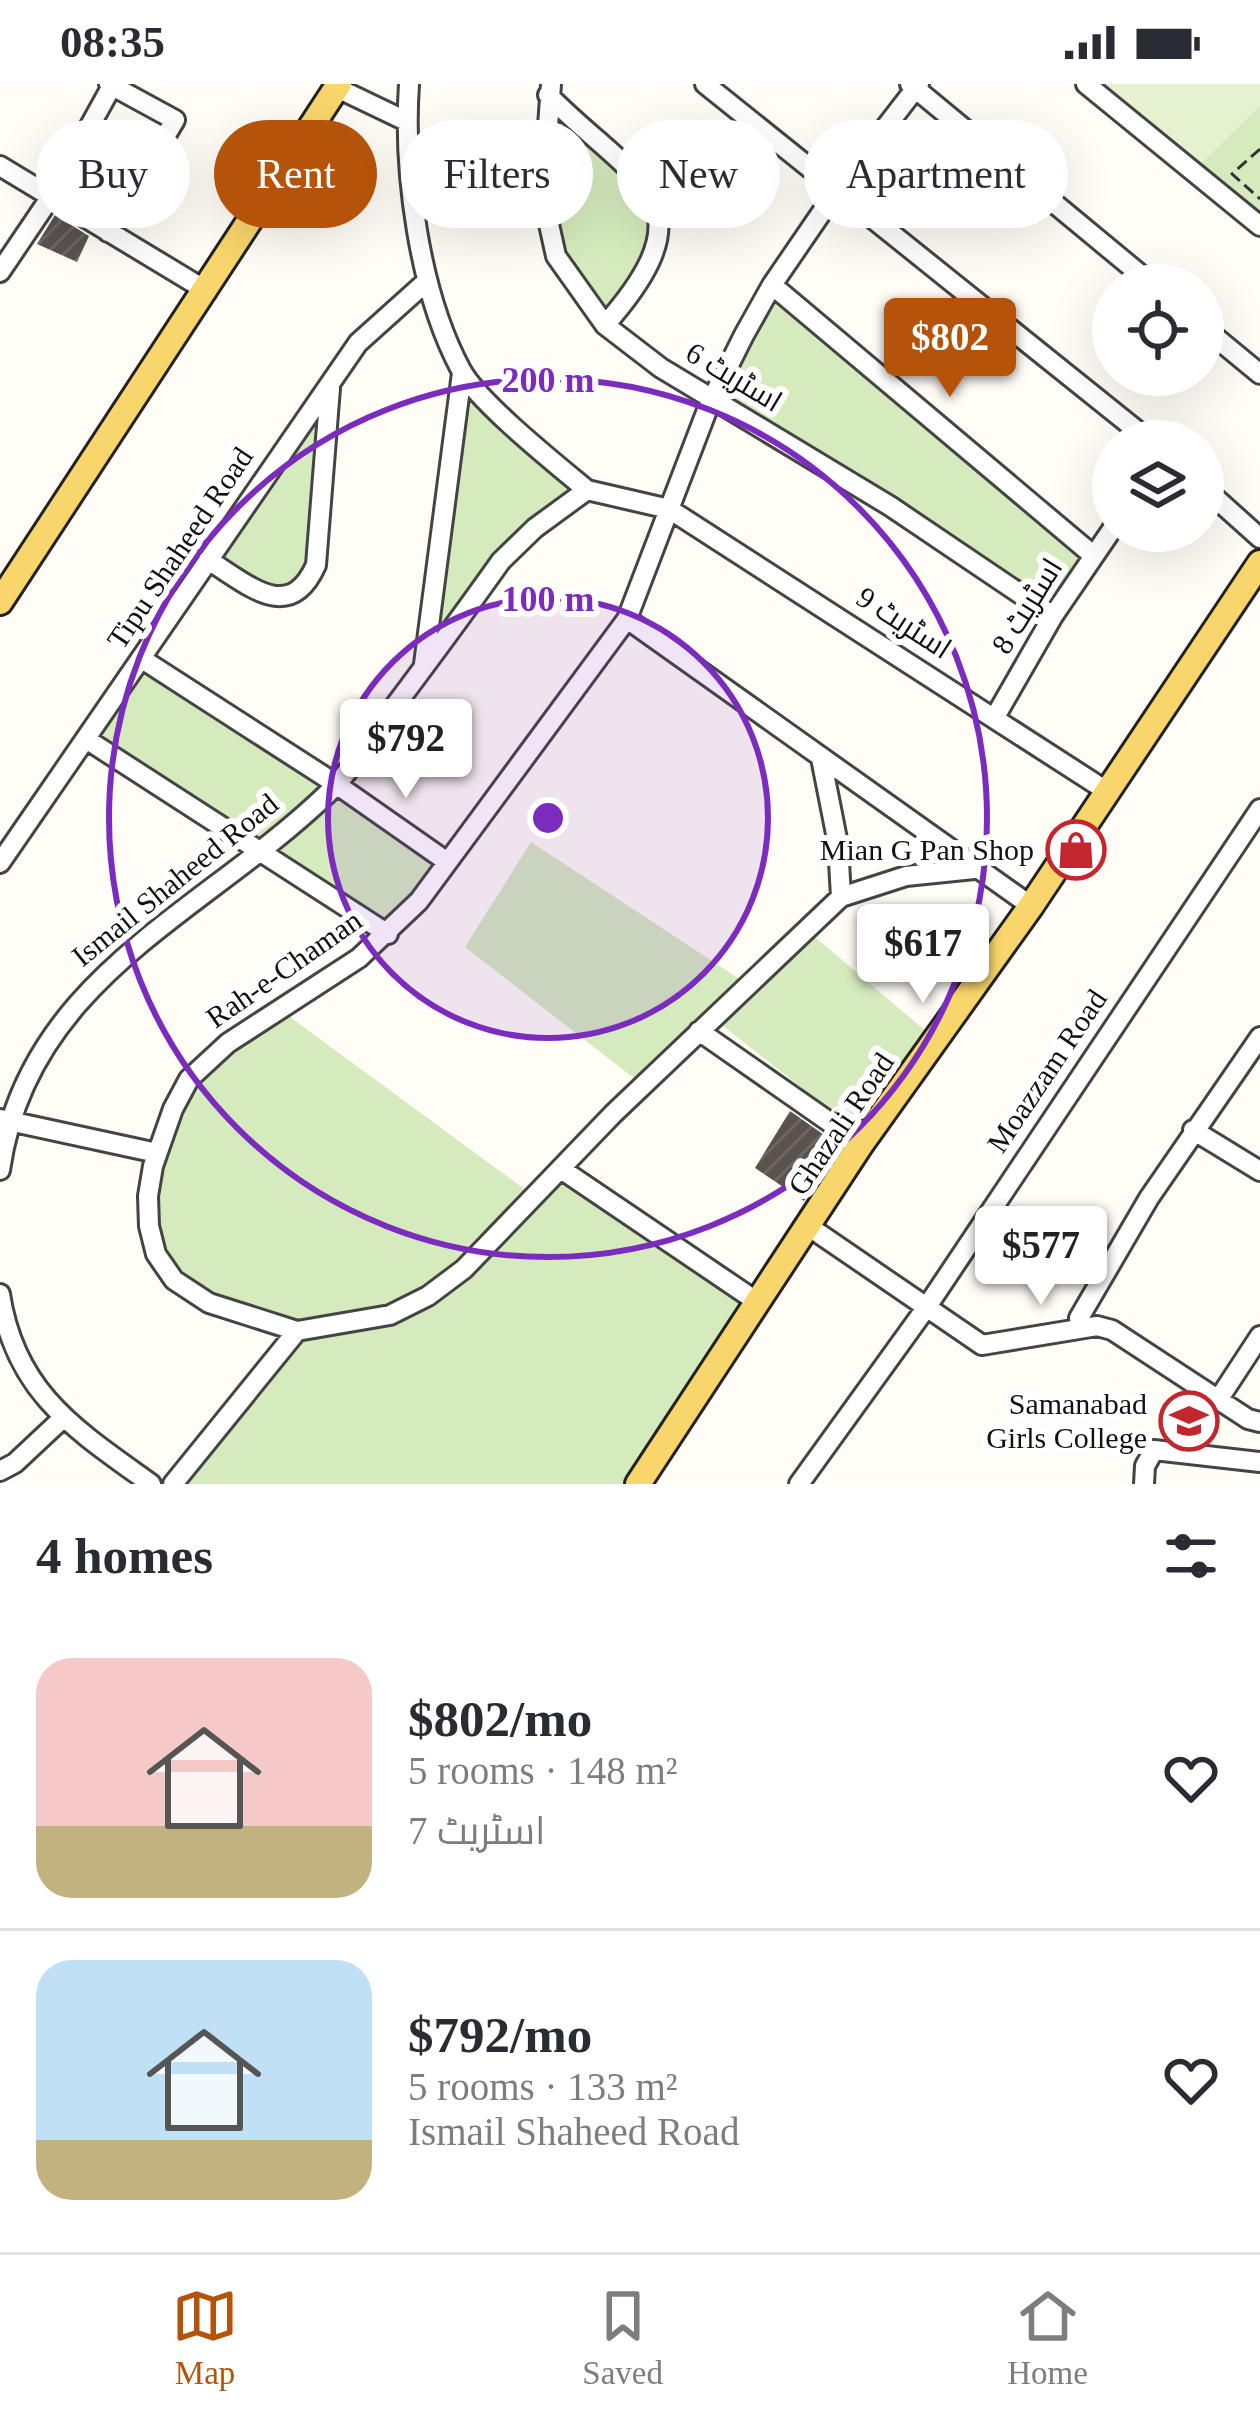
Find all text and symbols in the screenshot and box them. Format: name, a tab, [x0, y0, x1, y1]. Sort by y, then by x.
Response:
text: 08:35	[60, 17, 165, 67]
chip: Buy	[36, 120, 190, 228]
chip: Rent	[214, 120, 377, 228]
chip: Filters	[401, 120, 593, 228]
chip: New	[617, 120, 780, 228]
chip: Apartment	[804, 120, 1068, 228]
map controls	[1092, 264, 1224, 552]
button: locate	[1092, 264, 1224, 396]
pin: $802	[879, 298, 1021, 400]
text: $802	[911, 315, 989, 358]
street label: اسٹریٹ 6	[680, 335, 788, 419]
text: 200 m	[502, 360, 595, 400]
button: layers	[1092, 420, 1224, 552]
street label: Tipu Shaheed Road	[100, 441, 259, 655]
street label: اسٹریٹ 8	[985, 552, 1069, 660]
text: 100 m	[502, 579, 595, 619]
street label: اسٹریٹ 9	[850, 580, 958, 666]
pin: $792	[335, 699, 477, 801]
text: $792	[367, 716, 445, 759]
street label: Ismail Shaheed Road	[65, 787, 284, 973]
centre of rings	[527, 797, 569, 839]
shop icon: Mian G Pan Shop	[1045, 819, 1107, 881]
place label: Mian G Pan Shop	[820, 833, 1034, 866]
street label: Rah-e-Chaman	[200, 903, 368, 1034]
pin: $617	[852, 904, 994, 1006]
text: $617	[884, 921, 962, 964]
street label: Moazzam Road	[980, 983, 1113, 1158]
street label: Ghazali Road	[781, 1046, 900, 1201]
pin: $577	[970, 1206, 1112, 1308]
text: $577	[1002, 1223, 1080, 1266]
place label: Samanabad Girls College	[986, 1387, 1147, 1454]
school or university icon: Samanabad Girls College	[1158, 1390, 1220, 1452]
icon: filters	[1158, 1523, 1224, 1589]
text: 4 homes	[36, 1528, 213, 1584]
text: $802/mo	[408, 1691, 592, 1747]
icon: home	[132, 1706, 276, 1850]
icon: heart	[1158, 1745, 1224, 1811]
text: 5 rooms · 148 m²	[408, 1749, 678, 1792]
text: اسٹریٹ 7	[408, 1809, 545, 1852]
text: $792/mo	[408, 2007, 592, 2063]
icon: home	[132, 2008, 276, 2152]
icon: heart	[1158, 2047, 1224, 2113]
text: 5 rooms · 133 m²	[408, 2065, 678, 2108]
text: Ismail Shaheed Road	[408, 2110, 739, 2153]
tab: Map	[172, 2283, 238, 2392]
tab: Saved	[582, 2283, 663, 2392]
tab: Home	[1007, 2283, 1088, 2392]

